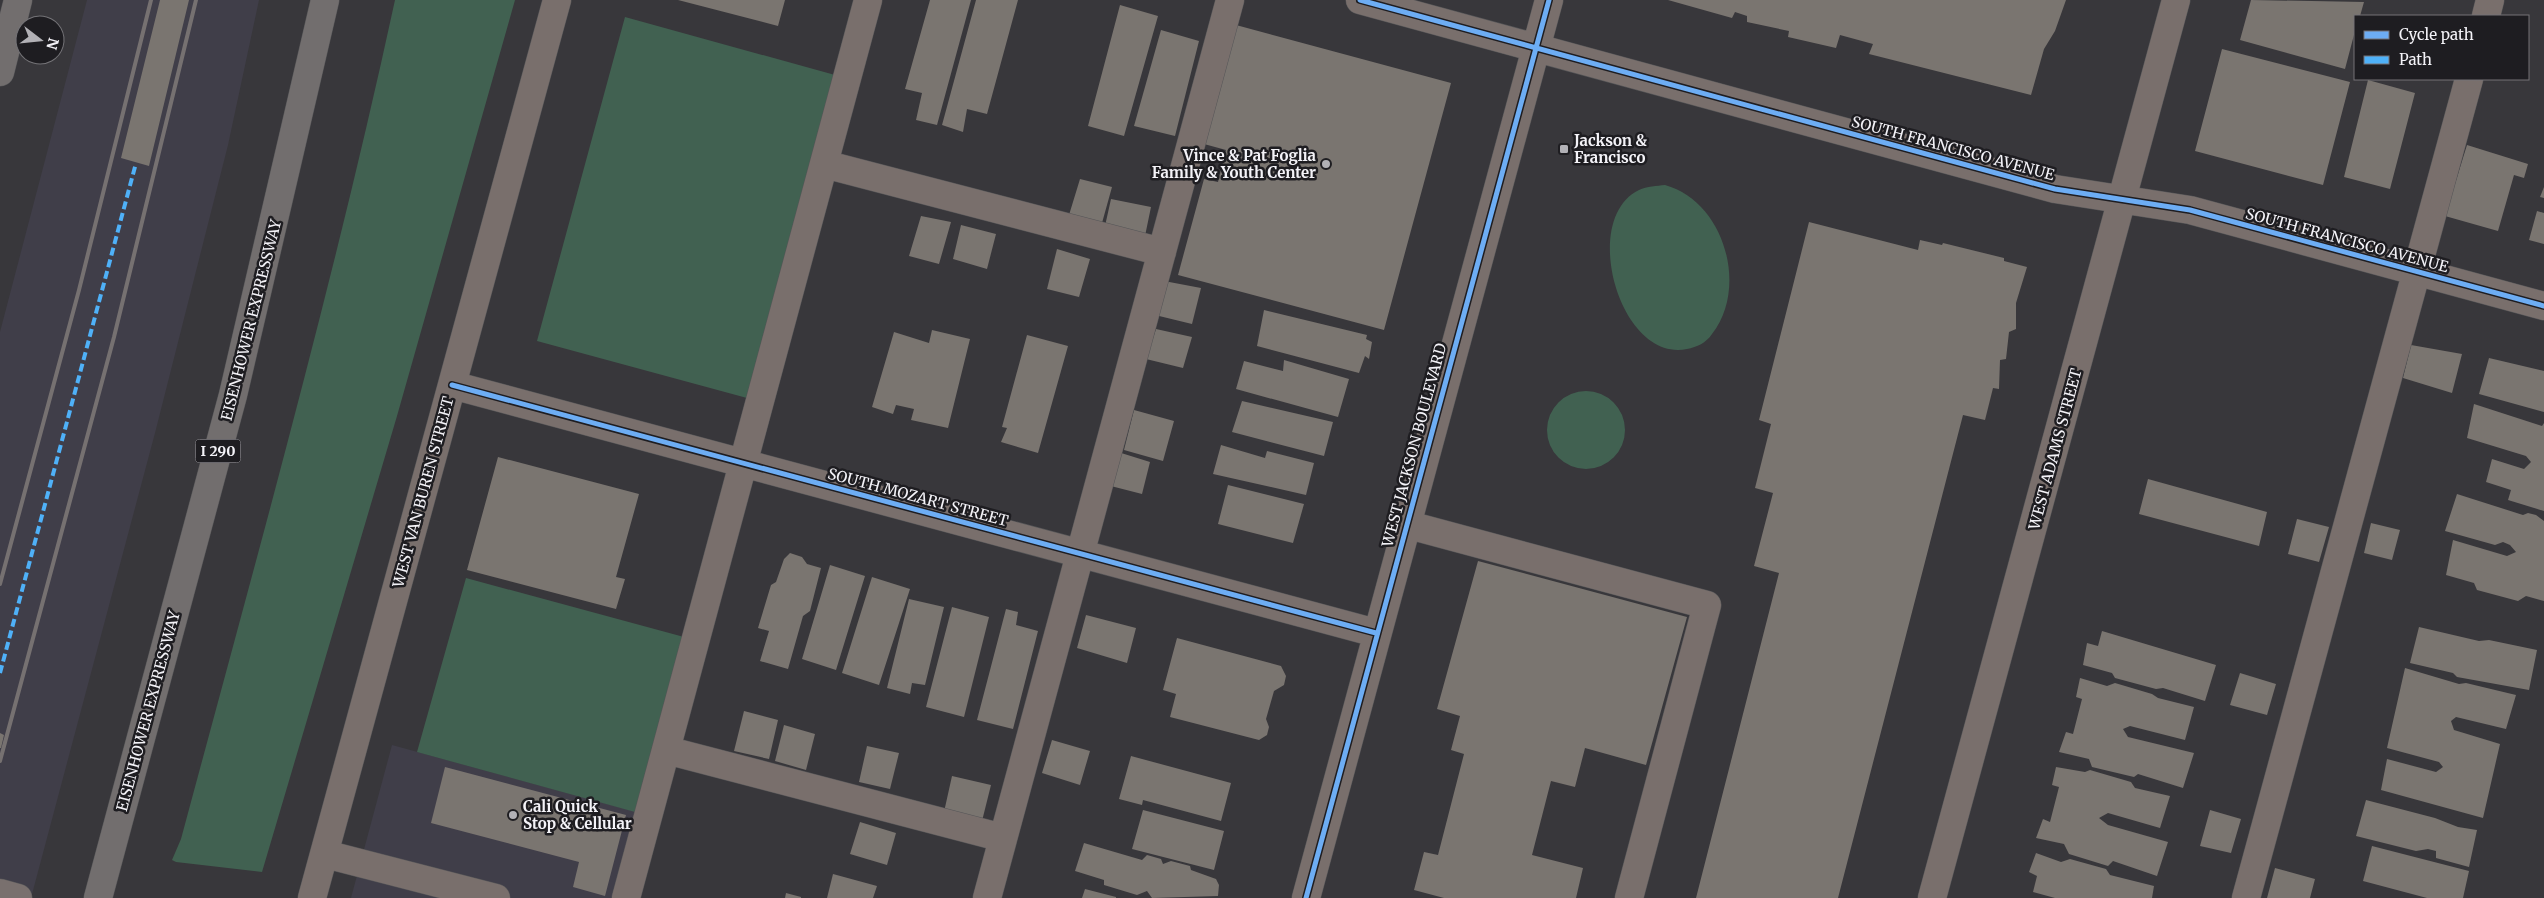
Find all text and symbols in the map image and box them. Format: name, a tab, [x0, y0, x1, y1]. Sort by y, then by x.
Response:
north arrow	[15, 15, 65, 65]
legend	[2354, 15, 2529, 80]
text: Cycle path	[2399, 25, 2474, 44]
text: N	[42, 36, 63, 51]
text: Path	[2399, 50, 2432, 69]
street label: SOUTH FRANCISCO AVENUE	[1849, 112, 2057, 184]
place label: Jackson & Francisco	[1573, 131, 1648, 167]
marker: Jackson & Francisco	[1558, 143, 1570, 155]
place label: Vince & Pat Foglia Family & Youth Center	[1152, 146, 1317, 182]
marker: Vince & Pat Foglia Family & Youth Center	[1320, 158, 1332, 170]
street label: SOUTH FRANCISCO AVENUE	[2243, 204, 2451, 276]
street label: EISENHOWER EXPRESSWAY	[217, 217, 285, 423]
street label: WEST JACKSON BOULEVARD	[1377, 341, 1450, 550]
street label: WEST ADAMS STREET	[2024, 366, 2086, 533]
street label: WEST VAN BUREN STREET	[388, 394, 458, 591]
road number: I 290	[196, 440, 240, 462]
street label: SOUTH MOZART STREET	[826, 464, 1011, 530]
street label: EISENHOWER EXPRESSWAY	[112, 608, 184, 813]
place label: Cali Quick Stop & Cellular	[523, 797, 632, 833]
marker: Cali Quick Stop & Cellular	[507, 809, 519, 821]

